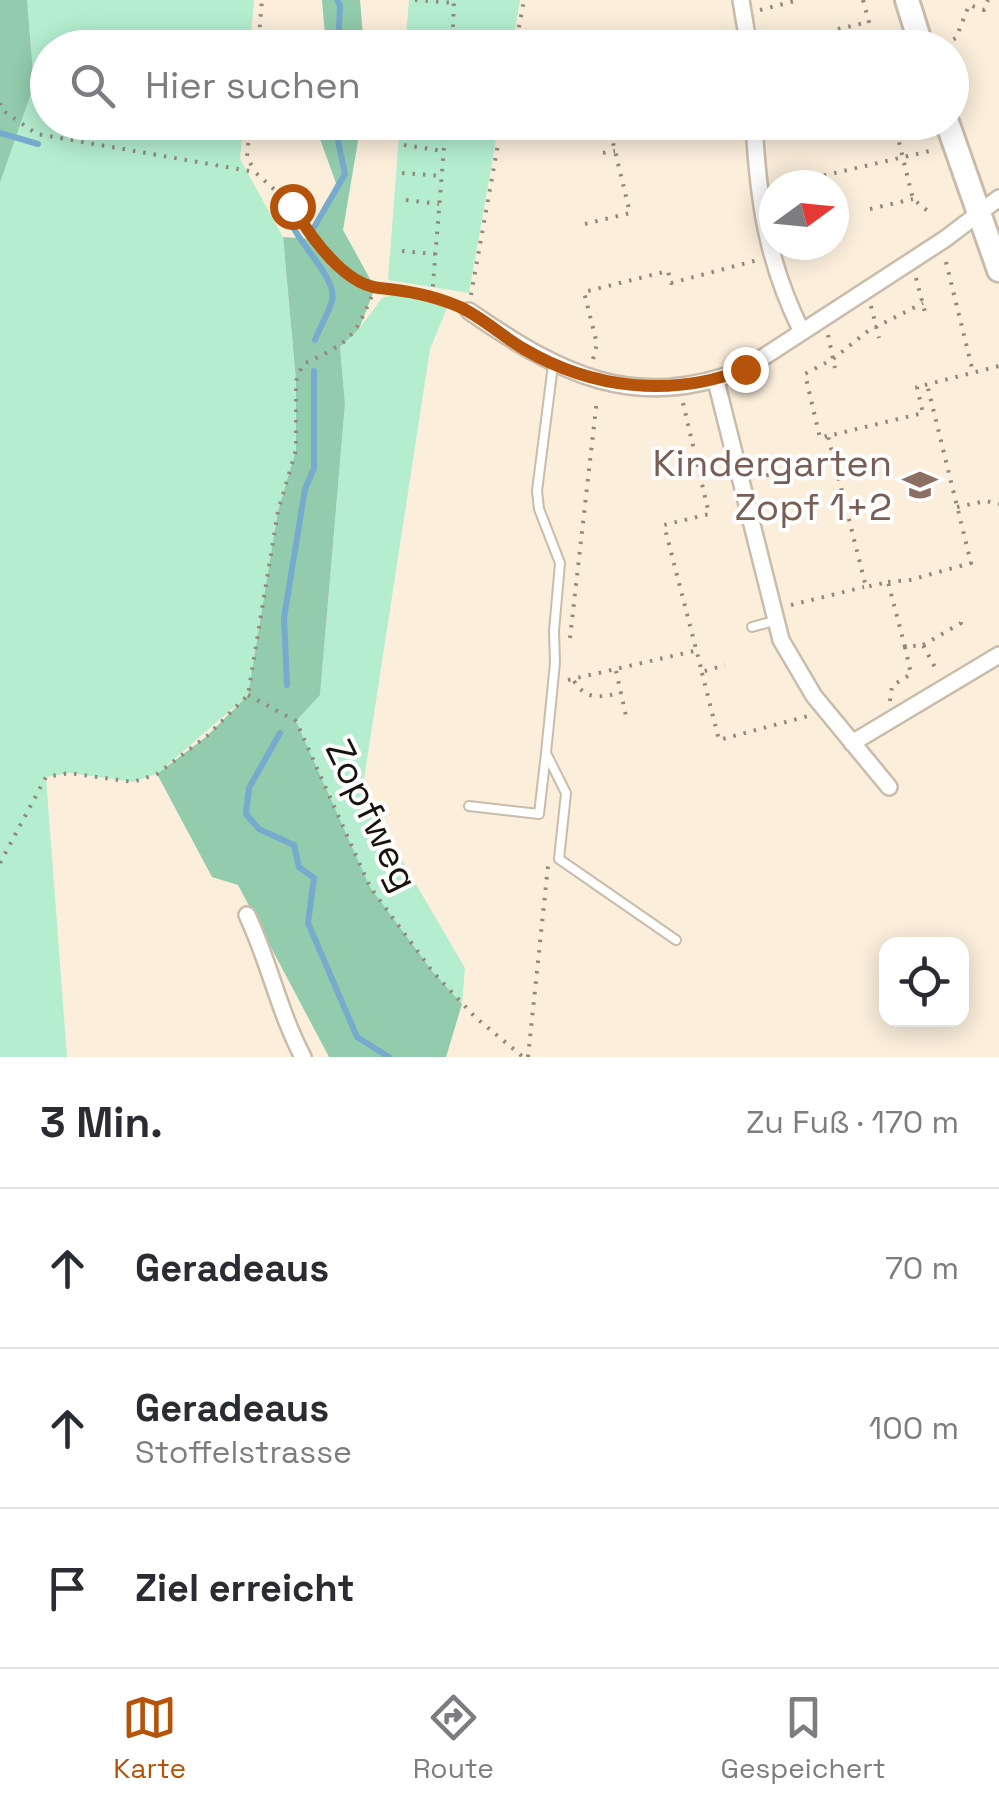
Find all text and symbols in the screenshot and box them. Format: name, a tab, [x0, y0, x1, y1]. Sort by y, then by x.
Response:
search box	[30, 30, 969, 140]
icon: search	[65, 58, 120, 113]
text: Hier suchen	[145, 61, 361, 109]
north arrow	[759, 170, 849, 260]
route start	[270, 184, 316, 230]
route end	[723, 347, 769, 393]
place label: Kindergarten Zopf 1+2	[652, 439, 892, 531]
school or university icon: Kindergarten Zopf 1+2	[901, 466, 939, 504]
street label: Zopfweg	[315, 732, 429, 898]
map controls	[879, 937, 969, 1027]
button: locate	[879, 937, 969, 1027]
text: 3 Min.	[40, 1096, 163, 1149]
text: Zu Fuß · 170 m	[746, 1102, 959, 1142]
icon: ahead	[40, 1241, 95, 1296]
text: Geradeaus	[135, 1244, 329, 1292]
text: 70 m	[885, 1248, 959, 1288]
text: Geradeaus	[135, 1384, 329, 1432]
icon: ahead	[40, 1401, 95, 1456]
text: 100 m	[869, 1408, 959, 1448]
text: Stoffelstrasse	[135, 1432, 352, 1472]
icon: arrive	[40, 1561, 95, 1616]
text: Ziel erreicht	[135, 1564, 355, 1612]
tab: Karte	[113, 1690, 186, 1786]
tab: Route	[413, 1690, 494, 1786]
tab: Gespeichert	[720, 1690, 886, 1786]

